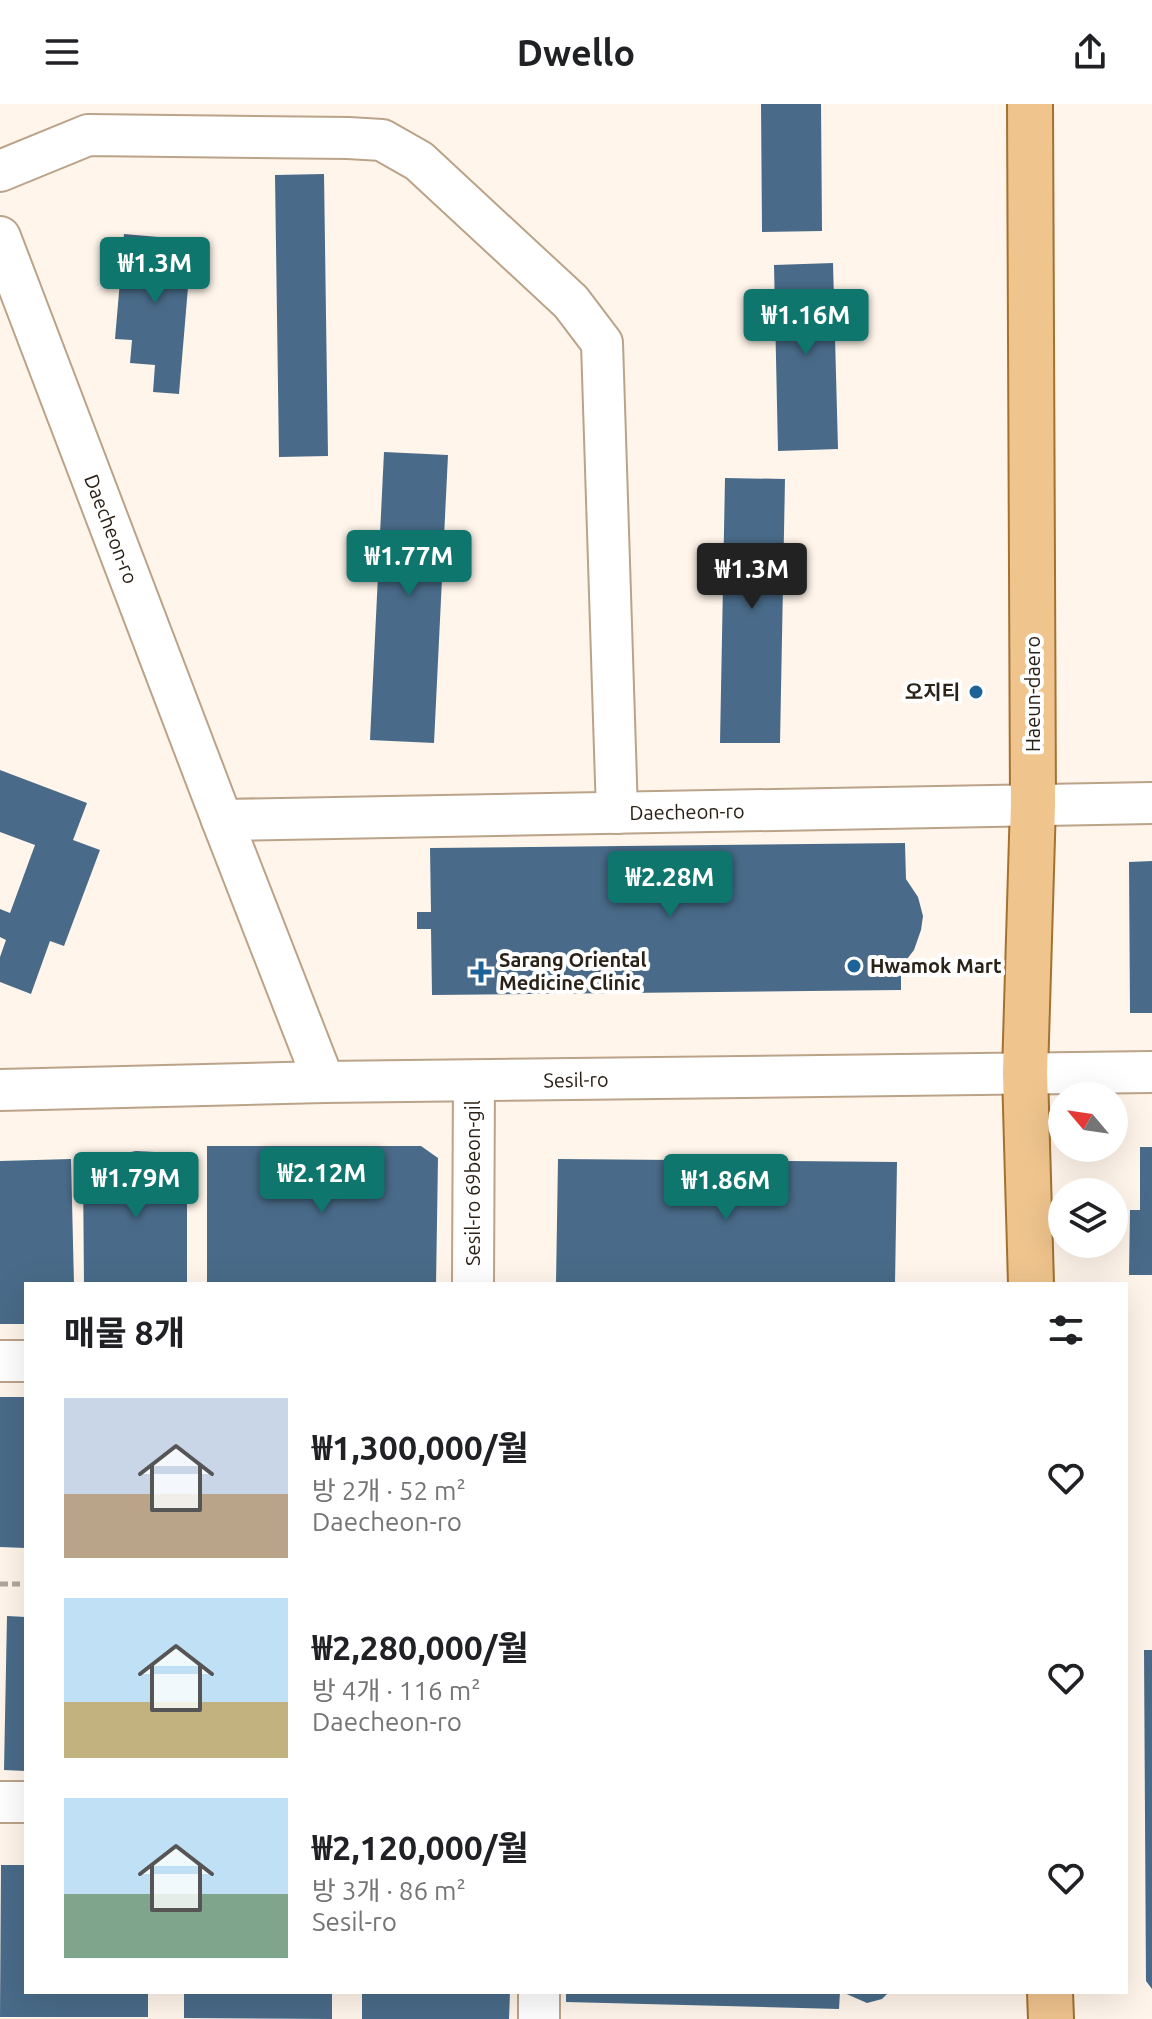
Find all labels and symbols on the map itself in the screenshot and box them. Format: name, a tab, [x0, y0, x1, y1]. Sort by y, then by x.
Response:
pin: ₩1.3M	[99, 237, 211, 305]
pin: ₩1.16M	[741, 289, 871, 357]
street label: Daecheon-ro	[80, 471, 143, 587]
pin: ₩1.77M	[344, 530, 474, 598]
pin: ₩1.3M	[696, 543, 808, 611]
street label: Haeun-daero	[1021, 636, 1044, 752]
place label: 오지티	[905, 680, 960, 703]
marker: 오지티	[967, 683, 985, 701]
street label: Daecheon-ro	[629, 799, 745, 824]
pin: ₩2.28M	[605, 851, 735, 919]
place label: Sarang Oriental Medicine Clinic	[499, 948, 647, 994]
place label: Hwamok Mart	[870, 954, 1002, 977]
marker: Hwamok Mart	[845, 957, 863, 975]
marker: Sarang Oriental Medicine Clinic	[470, 961, 492, 983]
street label: Sesil-ro	[543, 1067, 609, 1092]
north arrow	[1048, 1082, 1128, 1162]
street label: Sesil-ro 69beon-gil	[461, 1100, 484, 1266]
pin: ₩2.12M	[257, 1147, 387, 1215]
pin: ₩1.79M	[71, 1152, 201, 1220]
pin: ₩1.86M	[661, 1154, 791, 1222]

